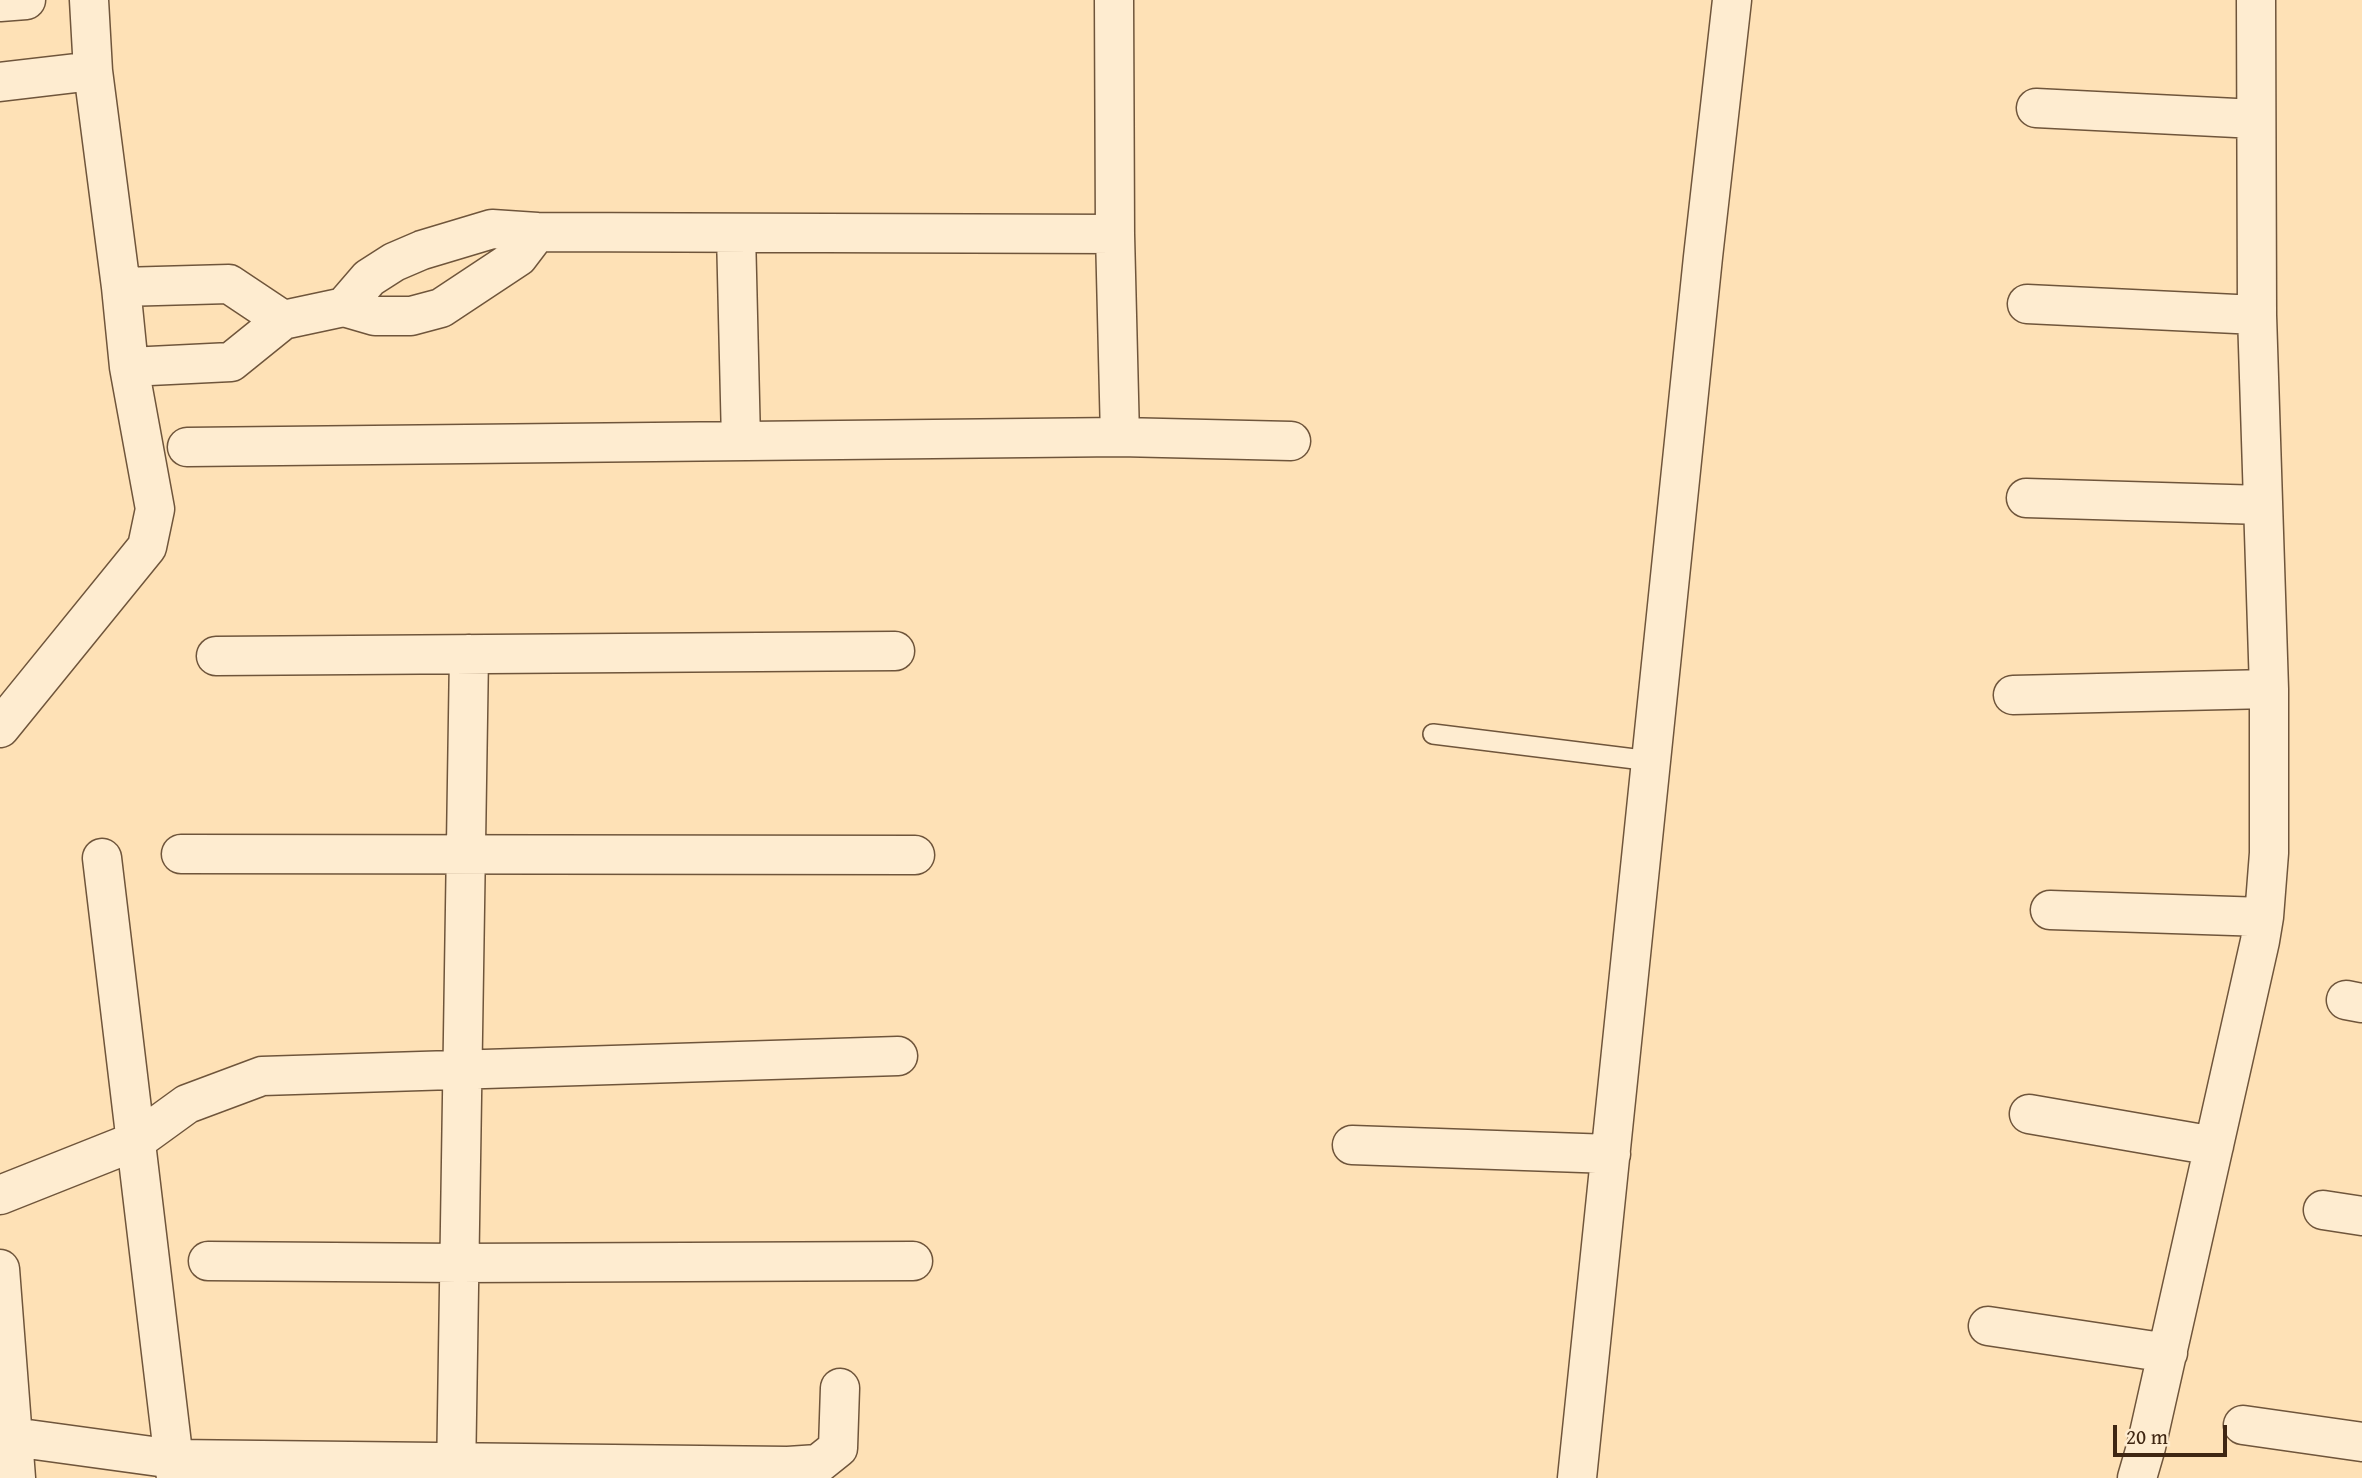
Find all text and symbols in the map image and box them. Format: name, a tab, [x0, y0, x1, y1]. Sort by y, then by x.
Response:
scale bar	[2117, 1412, 2231, 1456]
text: 20 m	[2126, 1421, 2168, 1452]

